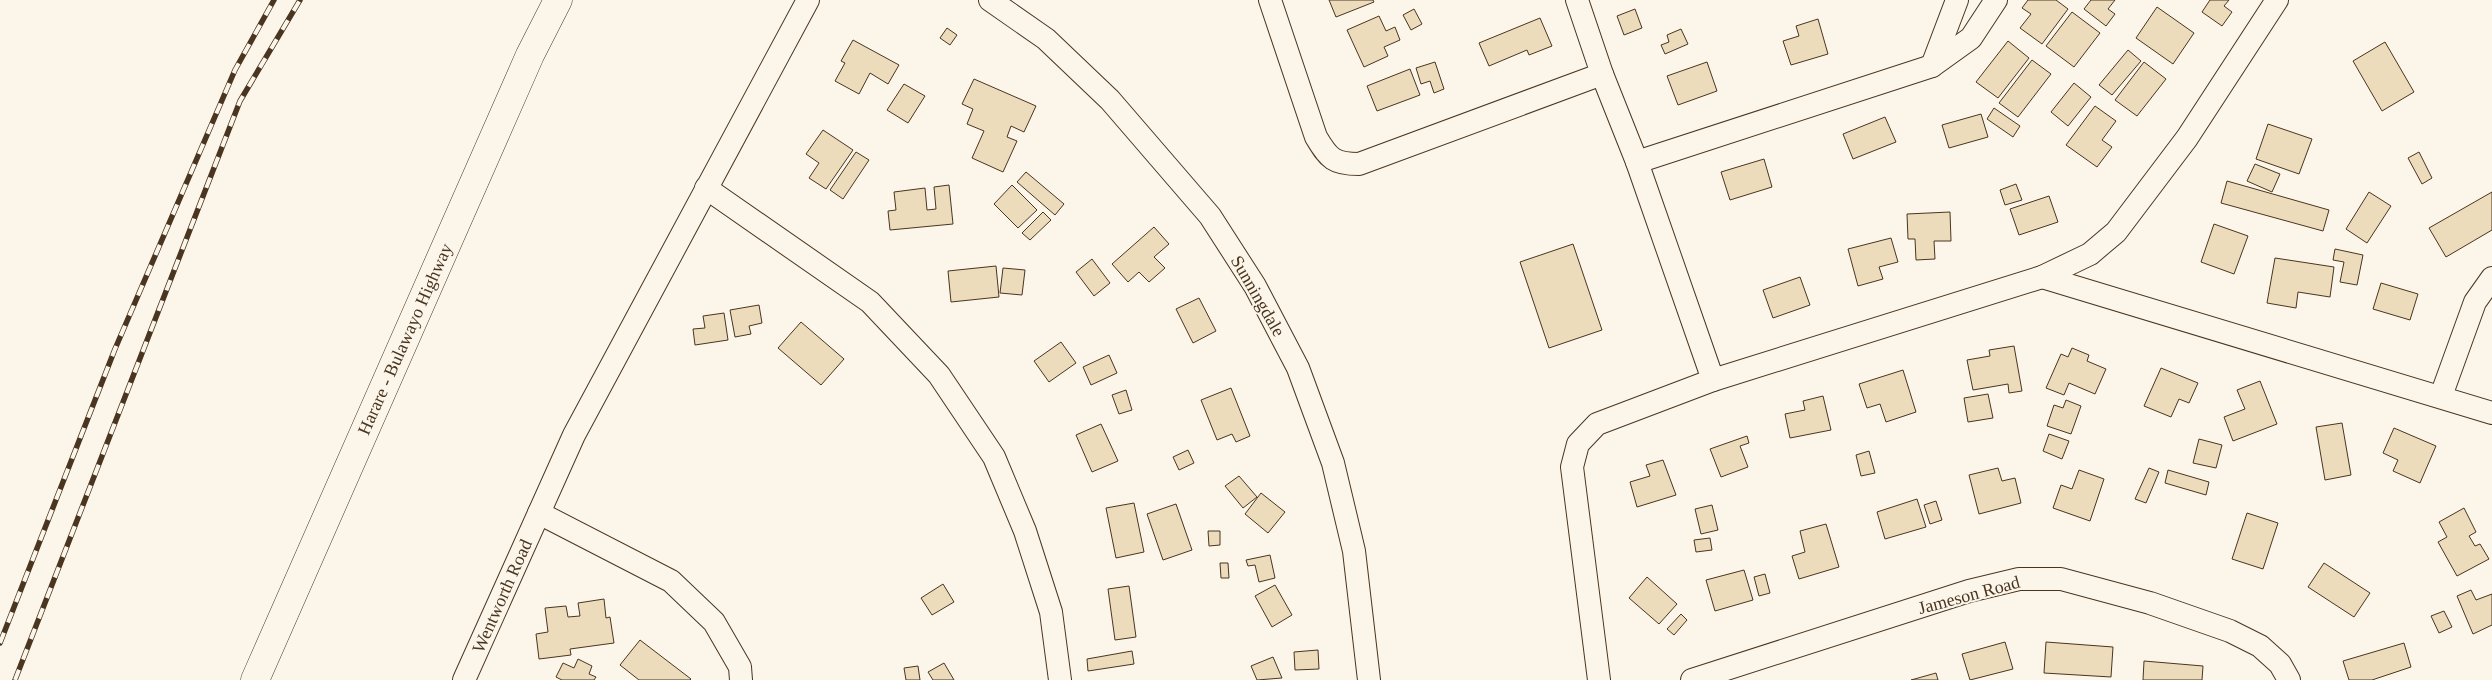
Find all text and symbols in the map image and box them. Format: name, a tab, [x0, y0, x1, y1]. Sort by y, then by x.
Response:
street label: Harare - Bulawayo Highway	[354, 240, 456, 438]
street label: Sunningdale	[1227, 252, 1289, 340]
street label: Wentworth Road	[468, 536, 536, 656]
street label: Jameson Road	[1916, 572, 2022, 618]

